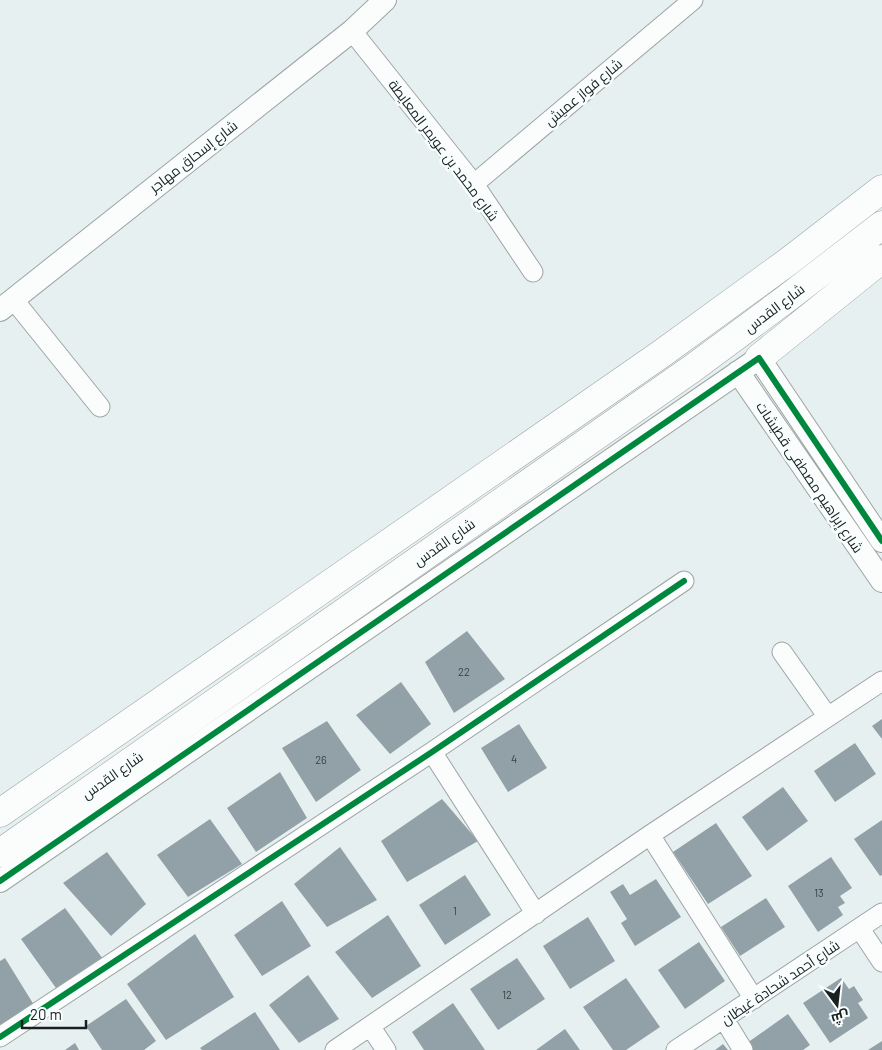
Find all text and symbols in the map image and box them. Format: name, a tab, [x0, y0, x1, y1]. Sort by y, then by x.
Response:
street label: شارع فواز عميش	[541, 55, 626, 130]
street label: شارع محمد بن عويمر المعايطة	[385, 76, 503, 225]
street label: شارع إسحاق مهاجر	[145, 116, 241, 197]
street label: شارع القدس	[741, 280, 808, 337]
street label: شارع إبراهيم مصطفى قطيشات	[751, 398, 867, 557]
street label: شارع القدس	[410, 515, 479, 570]
house number: 22	[458, 665, 470, 678]
street label: شارع القدس	[78, 748, 147, 803]
house number: 4	[511, 752, 517, 765]
house number: 26	[315, 753, 327, 766]
house number: 13	[814, 886, 824, 899]
house number: 1	[453, 904, 457, 917]
street label: شارع أحمد شحادة غيظان	[718, 936, 842, 1028]
north arrow	[812, 980, 862, 1030]
house number: 12	[502, 988, 512, 1001]
scale bar	[22, 998, 86, 1030]
text: 20 m	[30, 1005, 62, 1023]

